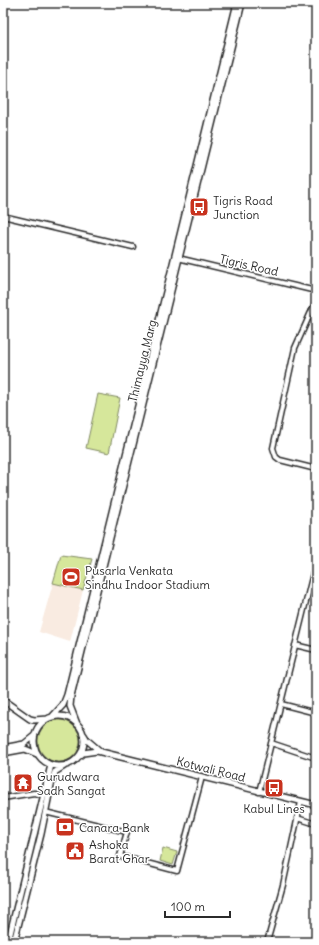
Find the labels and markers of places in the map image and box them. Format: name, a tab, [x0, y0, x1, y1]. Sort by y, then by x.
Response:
place label: Tigris Road Junction	[213, 193, 273, 222]
bus stop icon: Tigris Road Junction	[188, 196, 210, 218]
place label: Pusarla Venkata Sindhu Indoor Stadium	[85, 563, 211, 592]
sports icon: Pusarla Venkata Sindhu Indoor Stadium	[60, 566, 82, 588]
place label: Gurudwara Sadh Sangat	[37, 769, 105, 798]
temple icon: Gurudwara Sadh Sangat	[12, 772, 34, 794]
bus stop icon: Kabul Lines	[263, 777, 285, 799]
place label: Kabul Lines	[243, 801, 305, 816]
bank icon: Canara Bank	[54, 816, 76, 838]
place label: Canara Bank	[79, 820, 150, 835]
place label: Ashoka Barat Ghar	[89, 837, 150, 866]
public building icon: Ashoka Barat Ghar	[64, 840, 86, 862]

